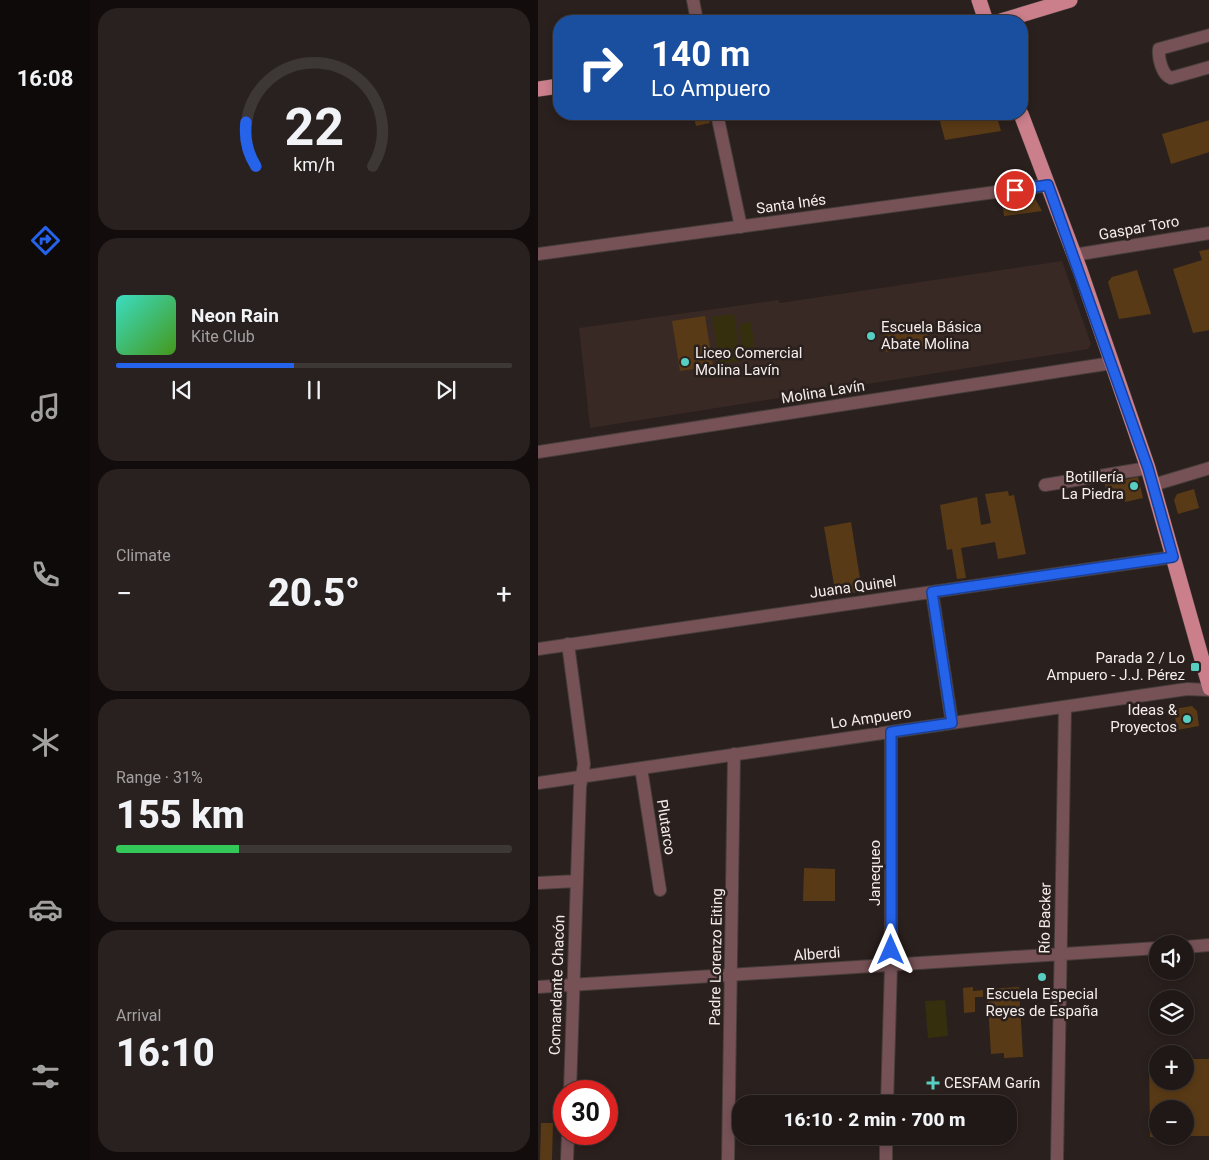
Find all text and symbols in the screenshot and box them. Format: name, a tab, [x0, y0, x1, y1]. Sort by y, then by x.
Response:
text: 140 m	[651, 34, 750, 75]
icon: right	[568, 35, 633, 100]
text: 16:08	[17, 66, 73, 91]
text: Lo Ampuero	[651, 76, 770, 101]
text: 22	[284, 97, 344, 158]
text: km/h	[293, 154, 335, 175]
pin	[994, 169, 1036, 211]
icon: arrive	[1001, 176, 1029, 204]
street label: Santa Inés	[755, 190, 827, 218]
street label: Gaspar Toro	[1097, 212, 1181, 244]
icon: directions	[28, 223, 63, 258]
text: Neon Rain	[191, 304, 279, 327]
place label: Escuela Básica Abate Molina	[881, 318, 982, 353]
text: Kite Club	[191, 327, 255, 346]
marker: Escuela Básica Abate Molina	[865, 330, 877, 342]
place label: Liceo Comercial Molina Lavín	[695, 344, 802, 379]
marker: Liceo Comercial Molina Lavín	[679, 356, 691, 368]
icon: previous	[168, 376, 196, 404]
icon: pause	[300, 376, 328, 404]
icon: next	[432, 376, 460, 404]
street label: Molina Lavín	[780, 377, 866, 407]
icon: music	[28, 390, 63, 425]
place label: Botillería La Piedra	[1062, 468, 1124, 503]
marker: Botillería La Piedra	[1128, 480, 1140, 492]
text: Climate	[116, 546, 171, 565]
icon: phone	[28, 557, 63, 592]
text: 20.5°	[268, 571, 360, 615]
street label: Juana Quinel	[809, 572, 897, 602]
text: −	[116, 577, 132, 610]
text: +	[496, 577, 512, 610]
place label: Parada 2 / Lo Ampuero - J.J. Pérez	[1046, 649, 1185, 684]
marker: Parada 2 / Lo Ampuero - J.J. Pérez	[1189, 661, 1201, 673]
place label: Ideas & Proyectos	[1110, 701, 1178, 736]
street label: Lo Ampuero	[829, 703, 913, 733]
marker: Ideas & Proyectos	[1181, 713, 1193, 725]
icon: climate	[28, 725, 63, 760]
text: Range · 31%	[116, 768, 203, 787]
text: 155 km	[116, 793, 245, 837]
street label: Plutarco	[653, 798, 679, 856]
street label: Janequeo	[866, 840, 884, 906]
street label: Río Backer	[1035, 882, 1055, 954]
street label: Padre Lorenzo Eiting	[706, 888, 726, 1026]
icon: car	[28, 892, 63, 927]
street label: Comandante Chacón	[546, 915, 568, 1055]
position arrow	[864, 923, 916, 975]
map controls	[1149, 935, 1194, 1145]
button: sound	[1149, 935, 1194, 980]
street label: Alberdi	[793, 943, 841, 965]
marker: Escuela Especial Reyes de España	[1036, 971, 1048, 983]
place label: Escuela Especial Reyes de España	[986, 985, 1098, 1020]
button: layers	[1149, 990, 1194, 1035]
text: Arrival	[116, 1006, 161, 1025]
text: 16:10	[116, 1031, 215, 1075]
button: +	[1149, 1045, 1194, 1090]
icon: filters	[28, 1059, 63, 1094]
place label: CESFAM Garín	[944, 1074, 1040, 1092]
marker: CESFAM Garín	[926, 1076, 940, 1090]
speed limit sign: 30	[553, 1080, 618, 1145]
button: −	[1149, 1100, 1194, 1145]
text: 16:10 · 2 min · 700 m	[783, 1108, 966, 1131]

